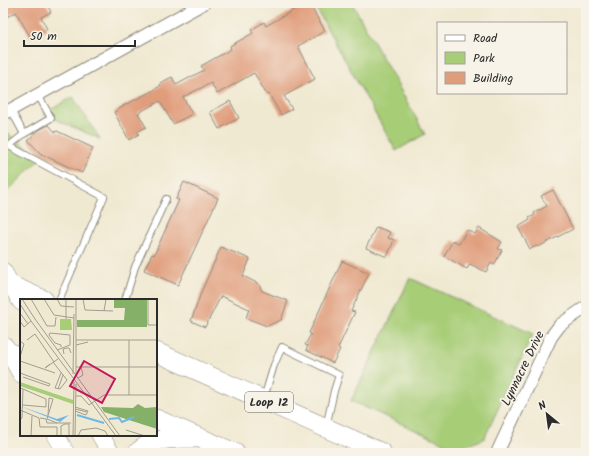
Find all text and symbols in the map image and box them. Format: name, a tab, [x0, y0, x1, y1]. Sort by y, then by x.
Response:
scale bar	[24, 22, 135, 48]
legend	[437, 22, 567, 94]
text: 50 m	[30, 27, 57, 46]
text: Road	[473, 29, 498, 48]
text: Park	[473, 49, 495, 68]
text: Building	[473, 69, 513, 88]
inset map	[20, 299, 157, 436]
street label: Lynnacre Drive	[496, 327, 551, 410]
road number: Loop 12	[245, 392, 293, 412]
north arrow	[527, 394, 567, 434]
text: N	[535, 397, 550, 416]

